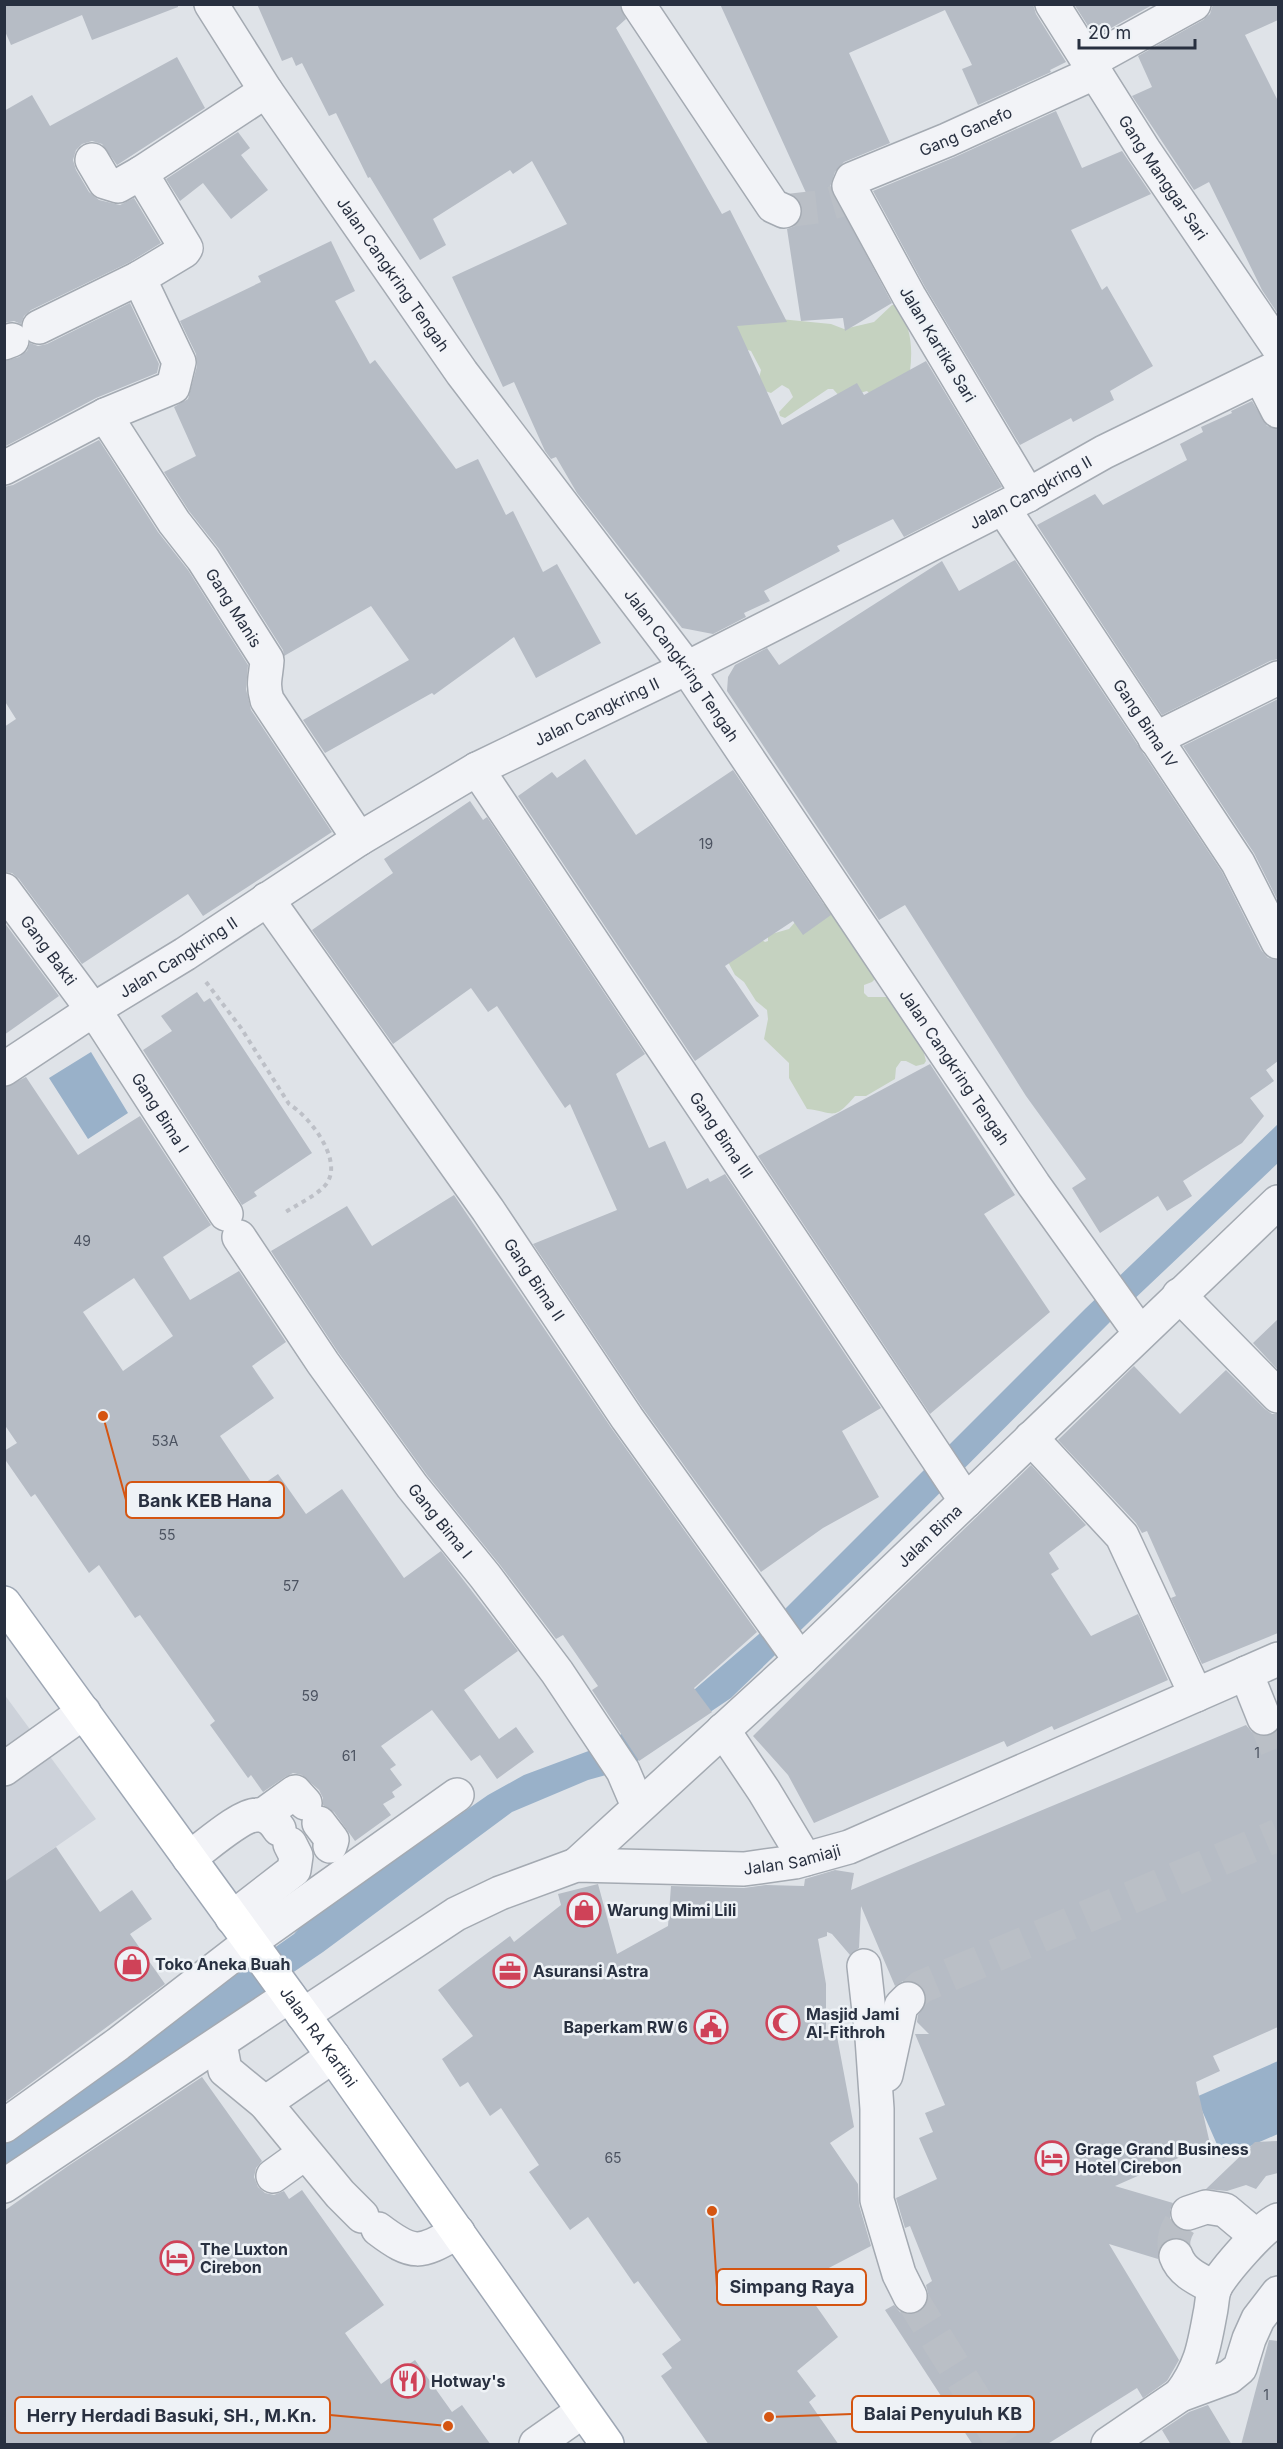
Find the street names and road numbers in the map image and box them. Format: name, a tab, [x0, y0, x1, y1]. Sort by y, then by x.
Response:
street label: Gang Ganefo	[916, 102, 1015, 160]
street label: Gang Manggar Sari	[1114, 111, 1212, 244]
street label: Jalan Cangkring Tengah	[333, 193, 454, 355]
street label: Jalan Kartika Sari	[896, 282, 980, 406]
street label: Jalan Cangkring II	[966, 451, 1095, 533]
street label: Gang Manis	[201, 564, 266, 651]
street label: Jalan Cangkring Tengah	[620, 585, 744, 745]
street label: Jalan Cangkring II	[531, 673, 662, 750]
street label: Gang Bima IV	[1109, 675, 1182, 771]
street label: Gang Bakti	[16, 911, 81, 989]
street label: Jalan Cangkring II	[115, 912, 241, 1002]
street label: Jalan Cangkring Tengah	[895, 985, 1014, 1149]
street label: Gang Bima I	[127, 1069, 193, 1156]
street label: Gang Bima III	[685, 1088, 757, 1182]
street label: Gang Bima II	[500, 1234, 569, 1325]
street label: Gang Bima I	[404, 1479, 477, 1562]
street label: Jalan Bima	[893, 1500, 966, 1572]
street label: Jalan Samiaji	[742, 1840, 843, 1879]
street label: Jalan RA Kartini	[276, 1983, 362, 2091]

